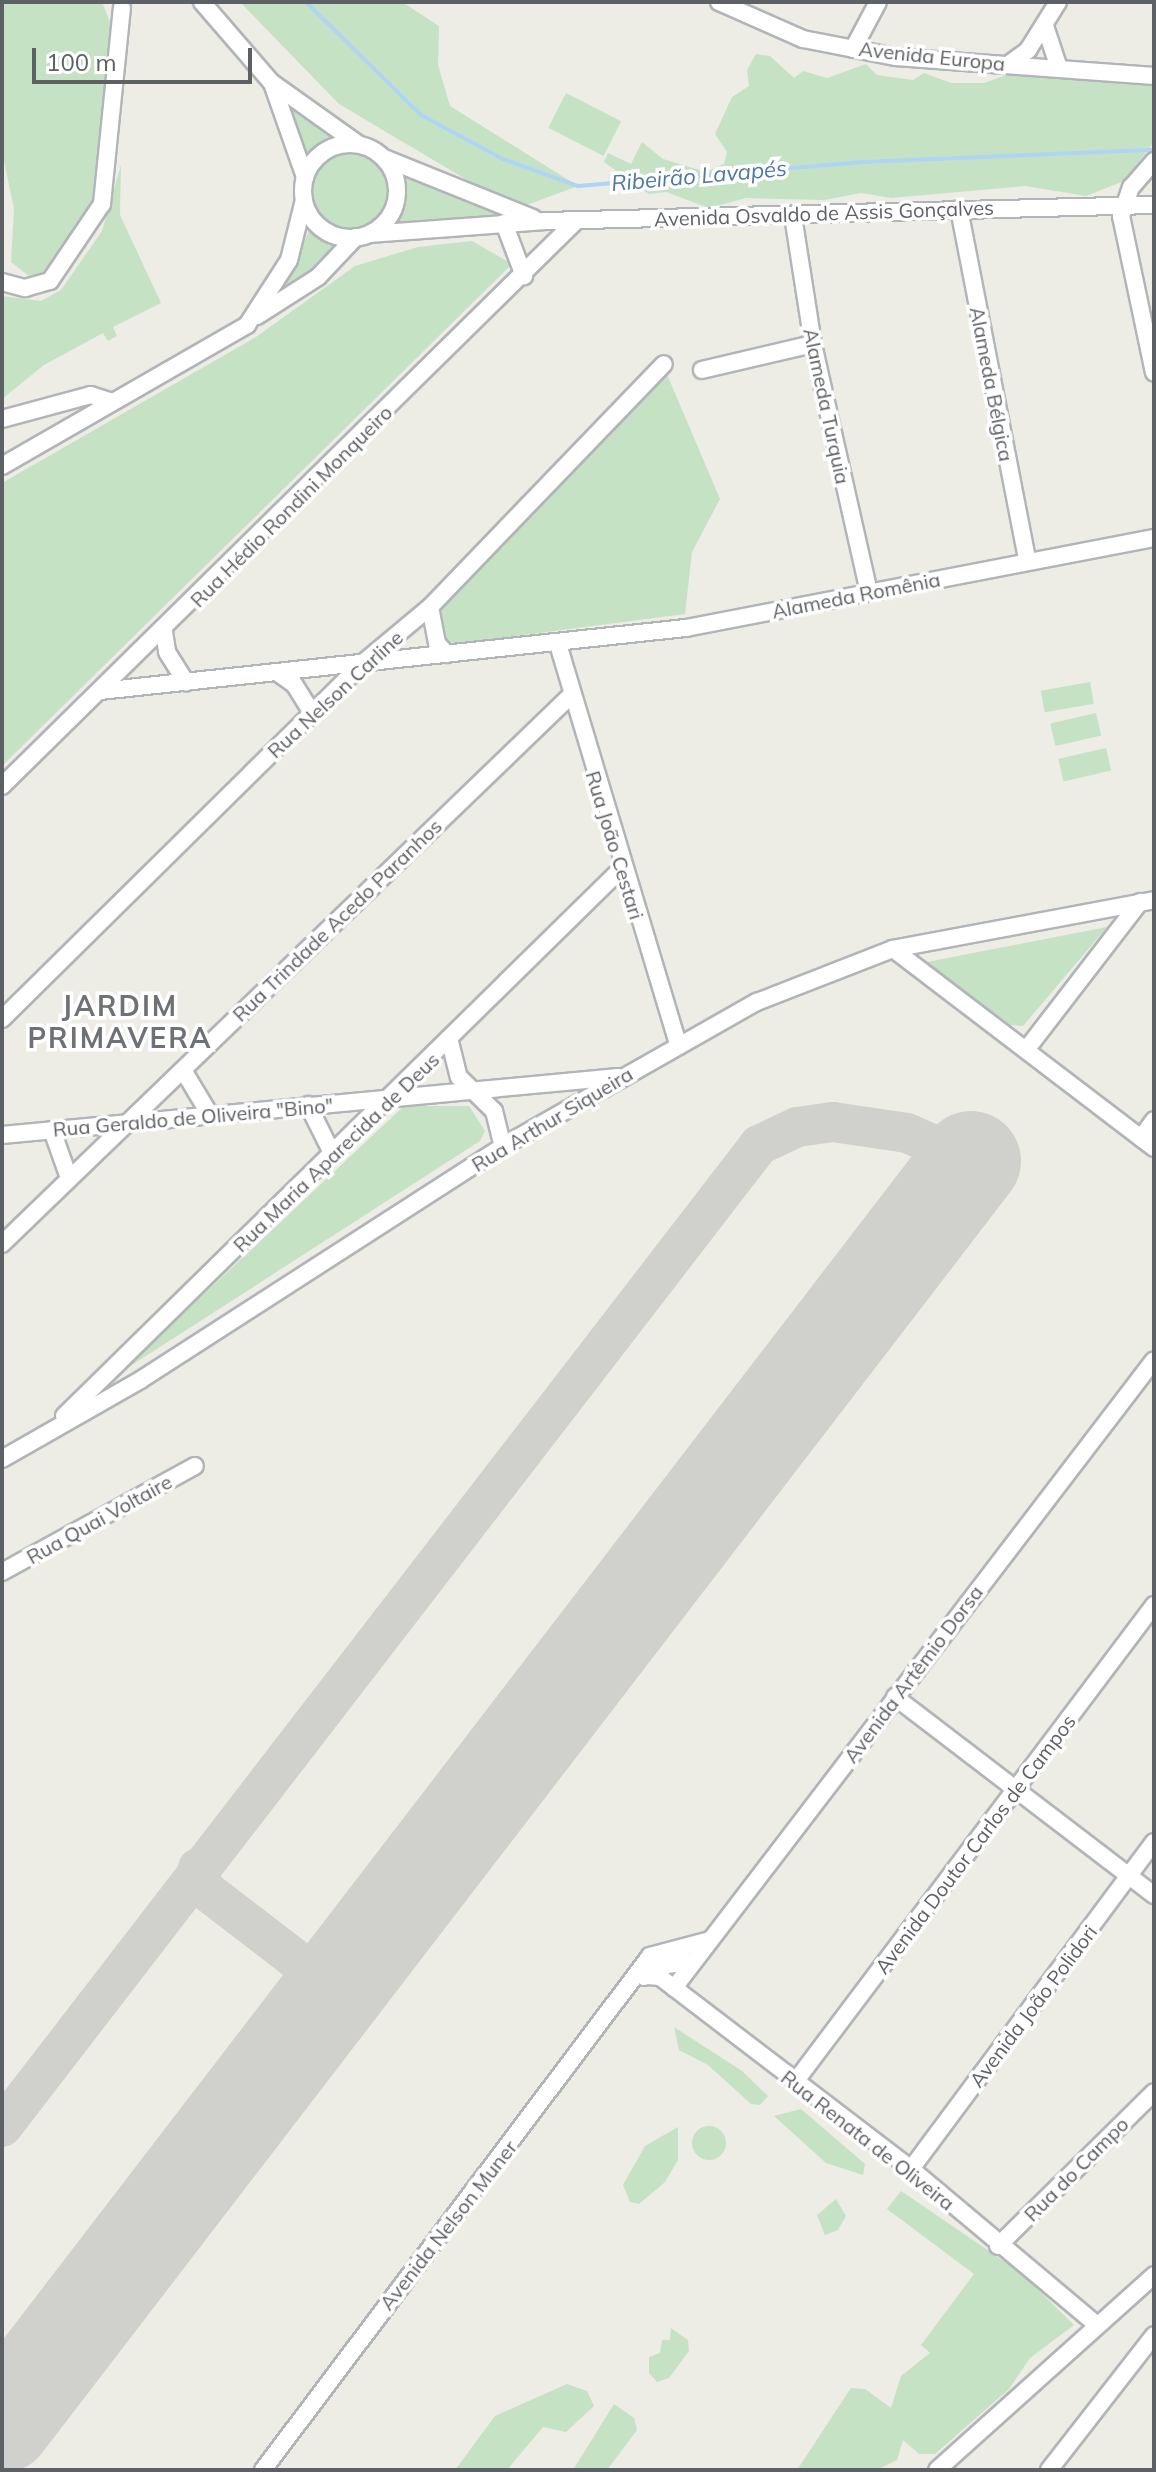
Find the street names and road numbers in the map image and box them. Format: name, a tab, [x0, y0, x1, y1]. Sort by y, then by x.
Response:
street label: Avenida Europa	[858, 36, 1006, 76]
street label: Avenida Osvaldo de Assis Gonçalves	[654, 195, 994, 231]
street label: Alameda Bélgica	[965, 305, 1019, 463]
street label: Alameda Turquia	[799, 326, 855, 486]
street label: Rua Hédio Rondini Monqueiro	[185, 400, 397, 612]
street label: Alameda Romênia	[770, 567, 942, 623]
street label: Rua Nelson Carline	[262, 625, 408, 763]
street label: Rua João Cestari	[581, 768, 649, 922]
street label: Rua Trindade Acedo Paranhos	[227, 814, 447, 1026]
street label: Rua Maria Aparecida de Deus	[228, 1047, 444, 1257]
street label: Rua Arthur Siqueira	[467, 1061, 637, 1177]
street label: Rua Geraldo de Oliveira "Bino"	[52, 1093, 334, 1141]
street label: Rua Quai Voltaire	[22, 1469, 176, 1569]
street label: Avenida Artêmio Dorsa	[838, 1581, 988, 1767]
street label: Avenida Doutor Carlos de Campos	[870, 1710, 1080, 1978]
street label: Avenida João Polidori	[964, 1920, 1102, 2092]
street label: Rua Renata de Oliveira	[777, 2065, 959, 2215]
street label: Rua do Campo	[1019, 2112, 1133, 2226]
street label: Avenida Nelson Muner	[374, 2135, 522, 2315]

